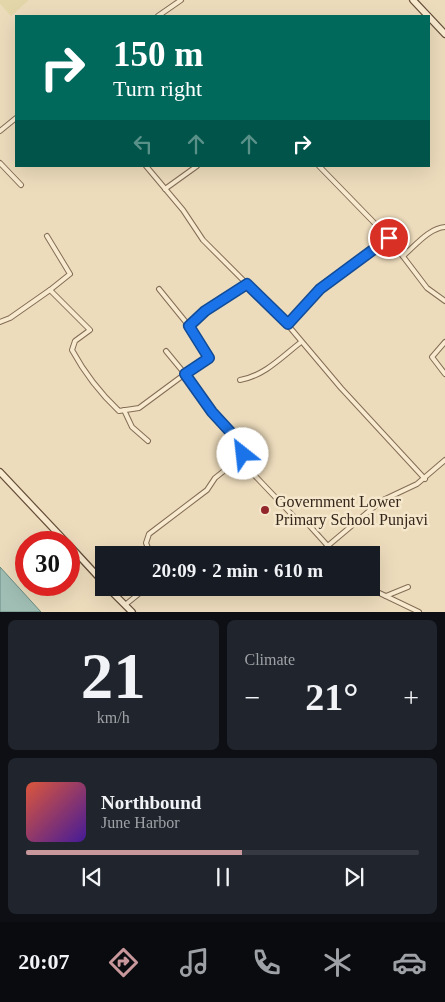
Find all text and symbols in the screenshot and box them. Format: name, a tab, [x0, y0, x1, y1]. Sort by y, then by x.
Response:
icon: right	[30, 35, 95, 100]
text: 150 m	[113, 35, 203, 74]
text: Turn right	[113, 76, 202, 101]
icon: left	[129, 130, 157, 158]
icon: ahead	[182, 130, 210, 158]
icon: ahead	[235, 130, 263, 158]
icon: right	[288, 130, 316, 158]
pin	[368, 217, 410, 259]
icon: arrive	[375, 224, 403, 252]
position arrow	[216, 427, 268, 479]
place label: Government Lower Primary School Punjavi	[275, 493, 428, 529]
marker: Government Lower Primary School Punjavi	[259, 504, 271, 516]
speed limit sign: 30	[15, 531, 80, 596]
text: 20:09 · 2 min · 610 m	[152, 560, 323, 581]
text: 21	[81, 640, 146, 712]
text: Climate	[245, 651, 295, 668]
text: 21°	[305, 676, 358, 718]
text: −	[245, 682, 260, 713]
text: +	[403, 682, 419, 713]
text: km/h	[97, 709, 130, 726]
text: Northbound	[101, 792, 201, 813]
text: June Harbor	[101, 814, 180, 831]
icon: previous	[78, 863, 106, 891]
icon: pause	[209, 863, 237, 891]
icon: next	[340, 863, 368, 891]
icon: directions	[106, 945, 141, 980]
icon: music	[177, 945, 212, 980]
icon: phone	[249, 945, 284, 980]
icon: climate	[320, 945, 355, 980]
icon: car	[392, 945, 427, 980]
text: 20:07	[18, 949, 70, 974]

